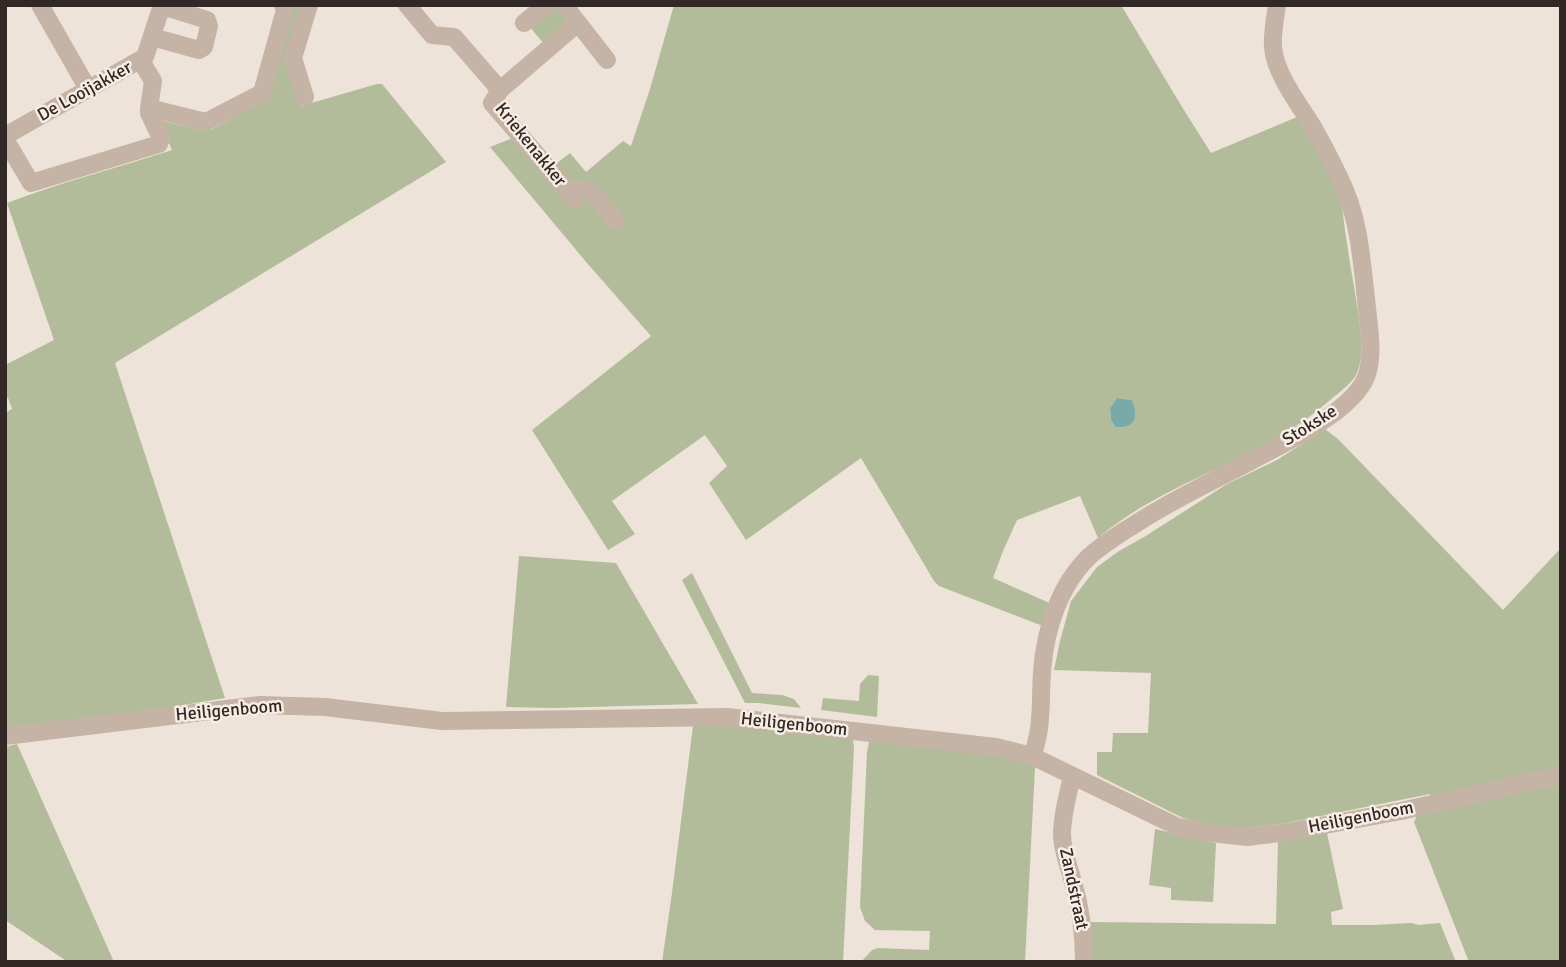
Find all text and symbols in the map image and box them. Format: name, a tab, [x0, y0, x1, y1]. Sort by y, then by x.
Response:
street label: De Looijakker	[34, 57, 136, 127]
street label: Kriekenakker	[490, 99, 570, 191]
street label: Stokske	[1279, 401, 1341, 451]
street label: Heiligenboom	[175, 696, 283, 726]
street label: Heiligenboom	[740, 709, 848, 741]
street label: Heiligenboom	[1306, 797, 1416, 839]
street label: Zandstraat	[1054, 846, 1092, 932]

